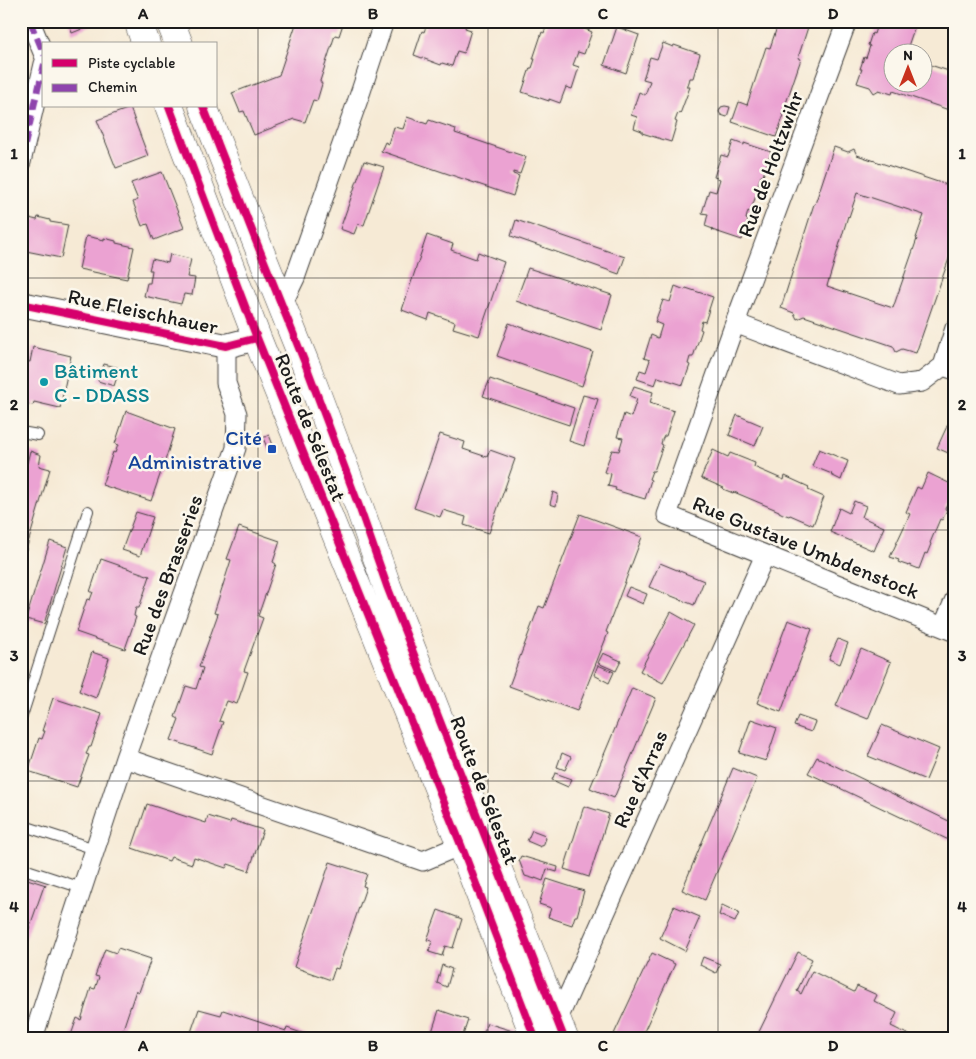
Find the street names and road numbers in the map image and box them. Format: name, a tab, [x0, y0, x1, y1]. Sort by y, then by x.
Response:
street label: Rue de Holtzwihr	[732, 87, 808, 240]
street label: Rue Fleischhauer	[66, 283, 221, 339]
street label: Route de Sélestat	[270, 349, 352, 505]
street label: Rue Gustave Umbdenstock	[689, 490, 923, 604]
street label: Rue des Brasseries	[126, 491, 208, 659]
street label: Route de Sélestat	[445, 712, 525, 868]
street label: Rue d'Arras	[607, 726, 673, 832]

